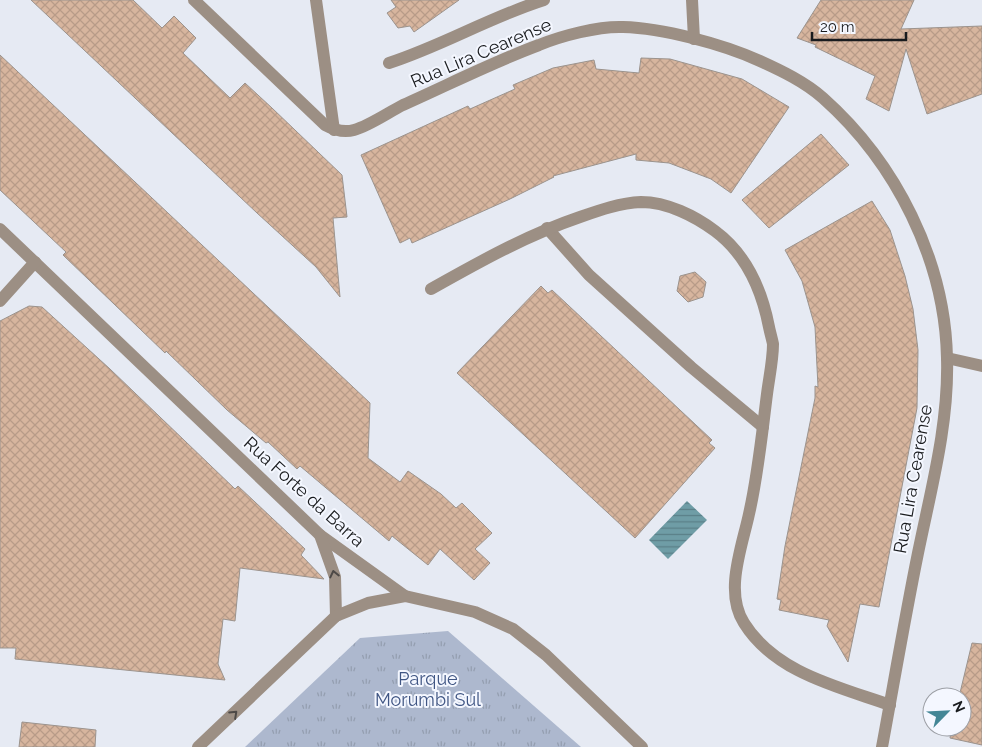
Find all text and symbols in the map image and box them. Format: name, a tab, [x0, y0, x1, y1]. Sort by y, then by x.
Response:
scale bar	[812, 10, 906, 42]
street label: Rua Lira Cearense	[407, 13, 555, 92]
text: 20 m	[820, 18, 855, 36]
street label: Rua Lira Cearense	[889, 402, 936, 555]
street label: Rua Forte da Barra	[240, 432, 369, 551]
one-way arrow	[329, 570, 340, 579]
park label: Parque Morumbi Sul	[375, 668, 481, 710]
north arrow	[922, 687, 972, 737]
text: N	[949, 699, 968, 715]
one-way arrow	[228, 711, 237, 720]

